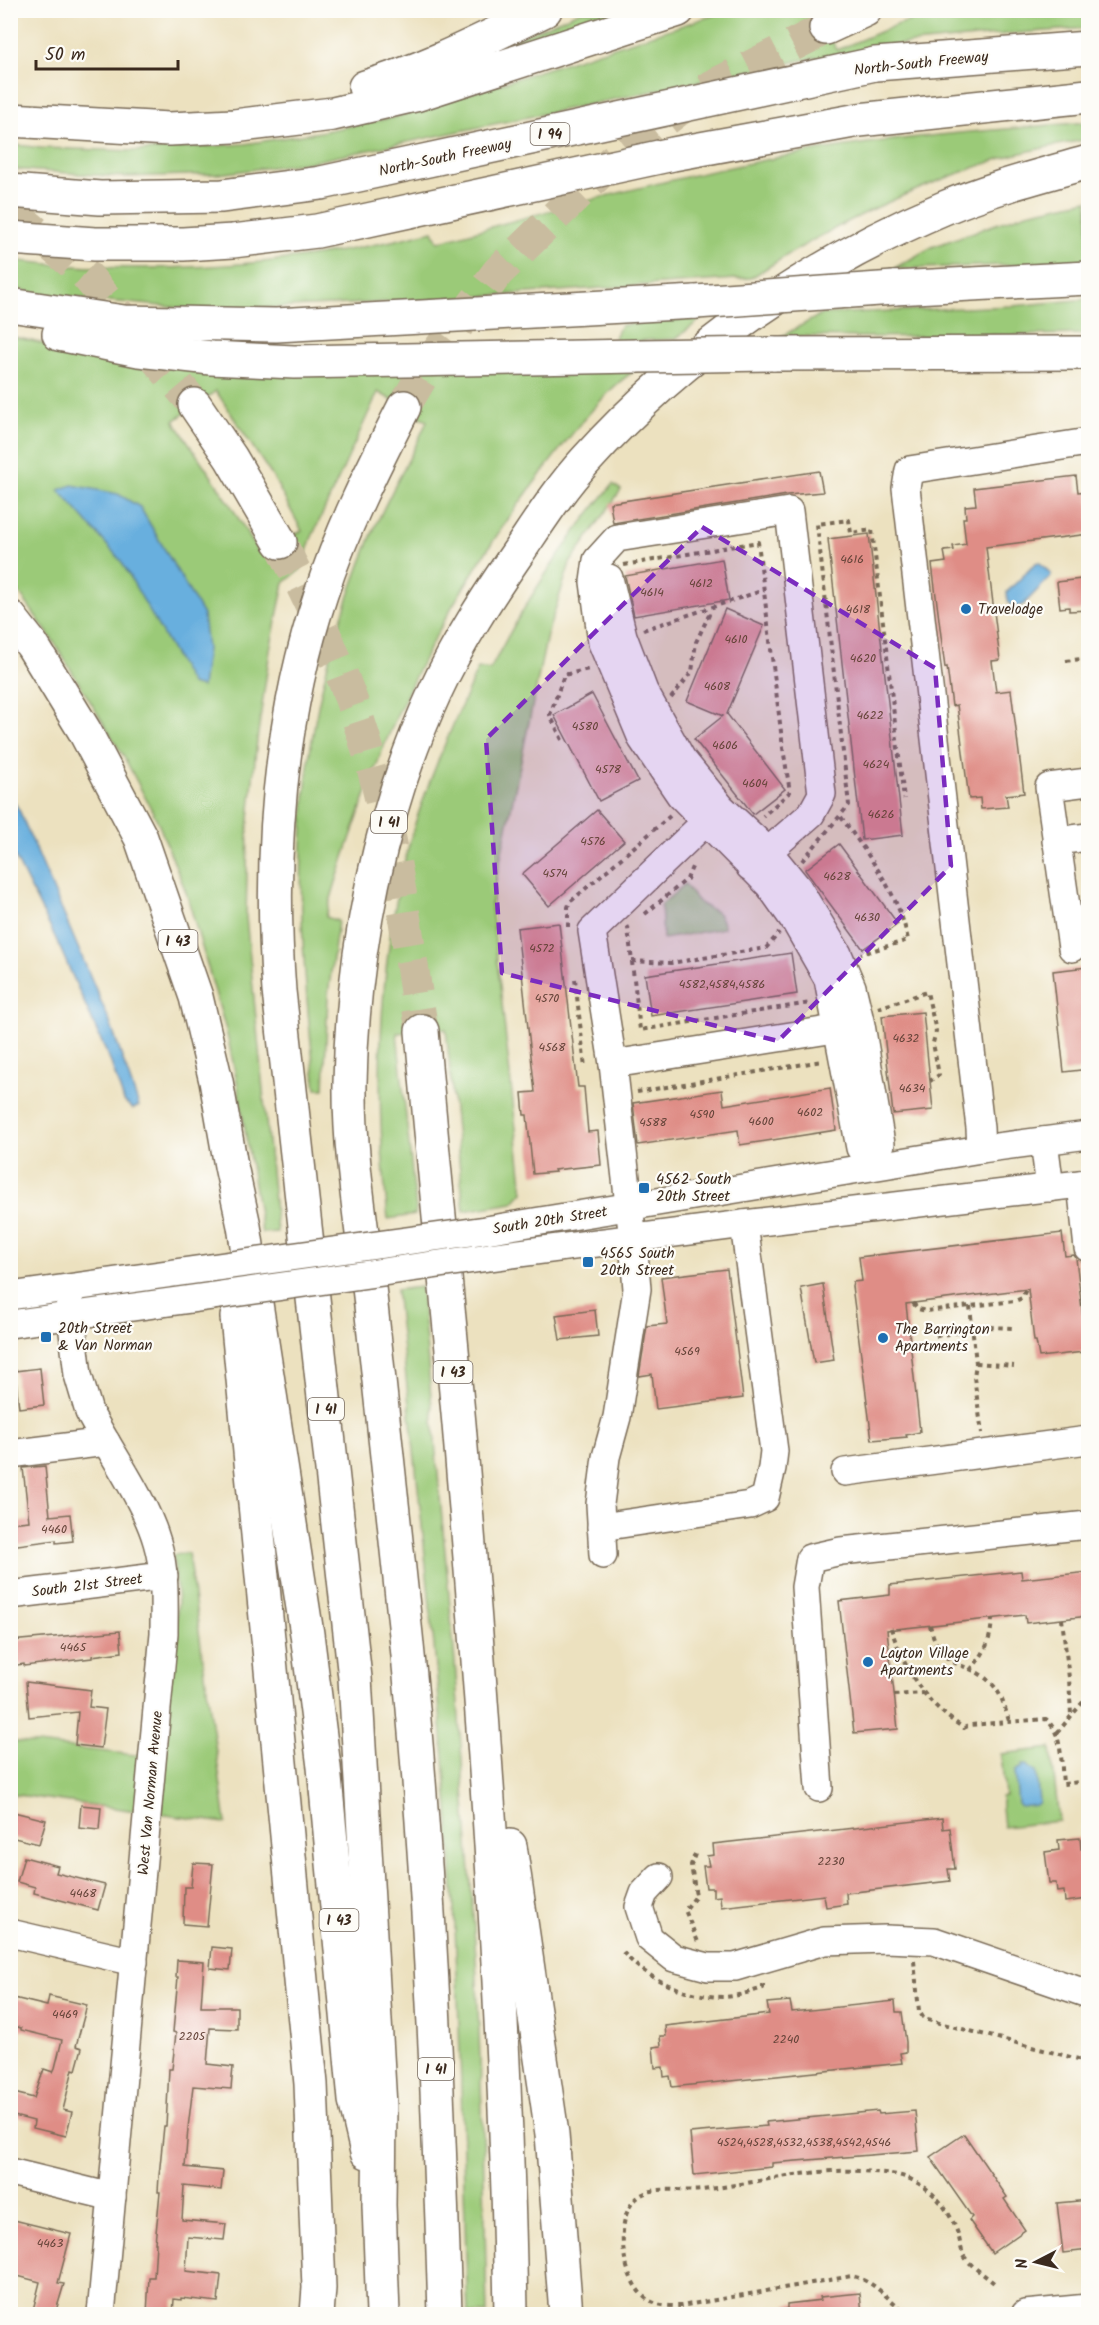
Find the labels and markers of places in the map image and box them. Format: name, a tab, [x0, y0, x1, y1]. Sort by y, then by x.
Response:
place label: Travelodge	[978, 598, 1043, 622]
marker: Travelodge	[959, 602, 973, 616]
place label: 4562 South 20th Street	[656, 1168, 731, 1209]
marker: 4562 South 20th Street	[637, 1181, 651, 1195]
place label: 4565 South 20th Street	[600, 1242, 675, 1283]
marker: 4565 South 20th Street	[581, 1255, 595, 1269]
place label: 20th Street & Van Norman	[58, 1317, 153, 1358]
place label: The Barrington Apartments	[895, 1318, 990, 1359]
marker: 20th Street & Van Norman	[39, 1330, 53, 1344]
marker: The Barrington Apartments	[876, 1331, 890, 1345]
place label: Layton Village Apartments	[880, 1642, 969, 1683]
marker: Layton Village Apartments	[861, 1655, 875, 1669]

